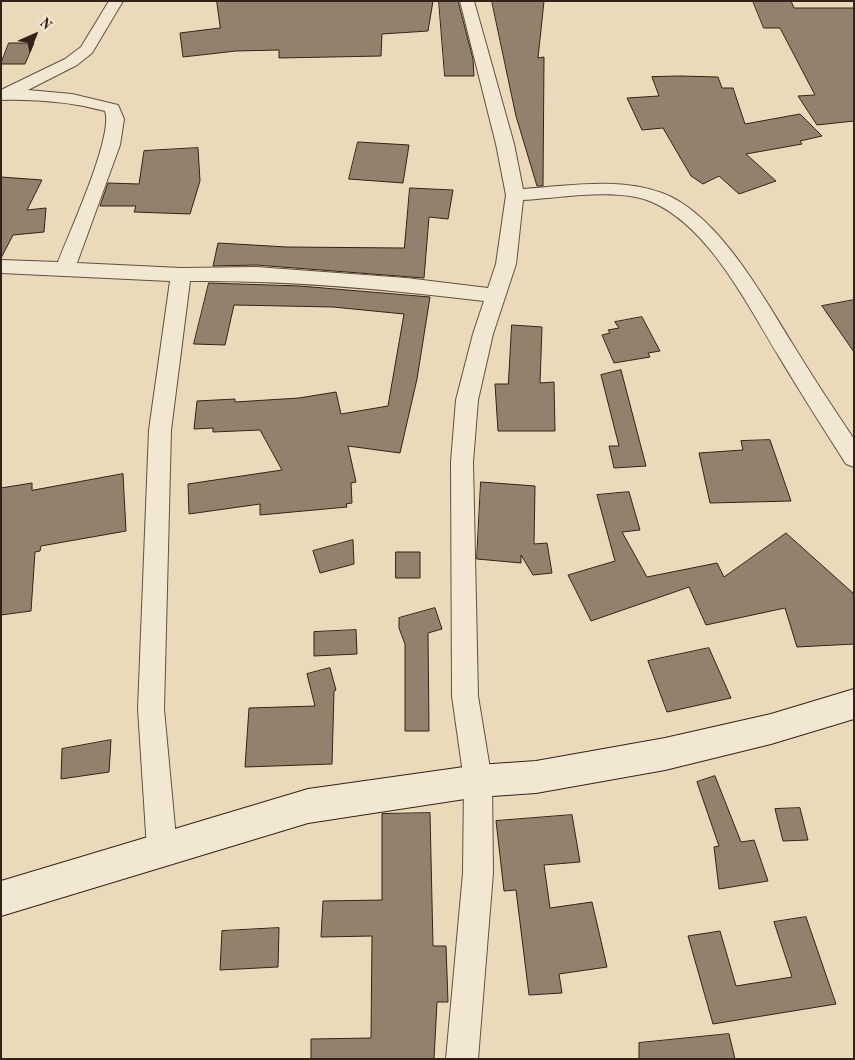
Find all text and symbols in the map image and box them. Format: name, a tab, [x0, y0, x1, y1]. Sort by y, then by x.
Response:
north arrow	[10, 10, 60, 60]
text: N	[37, 15, 54, 33]

